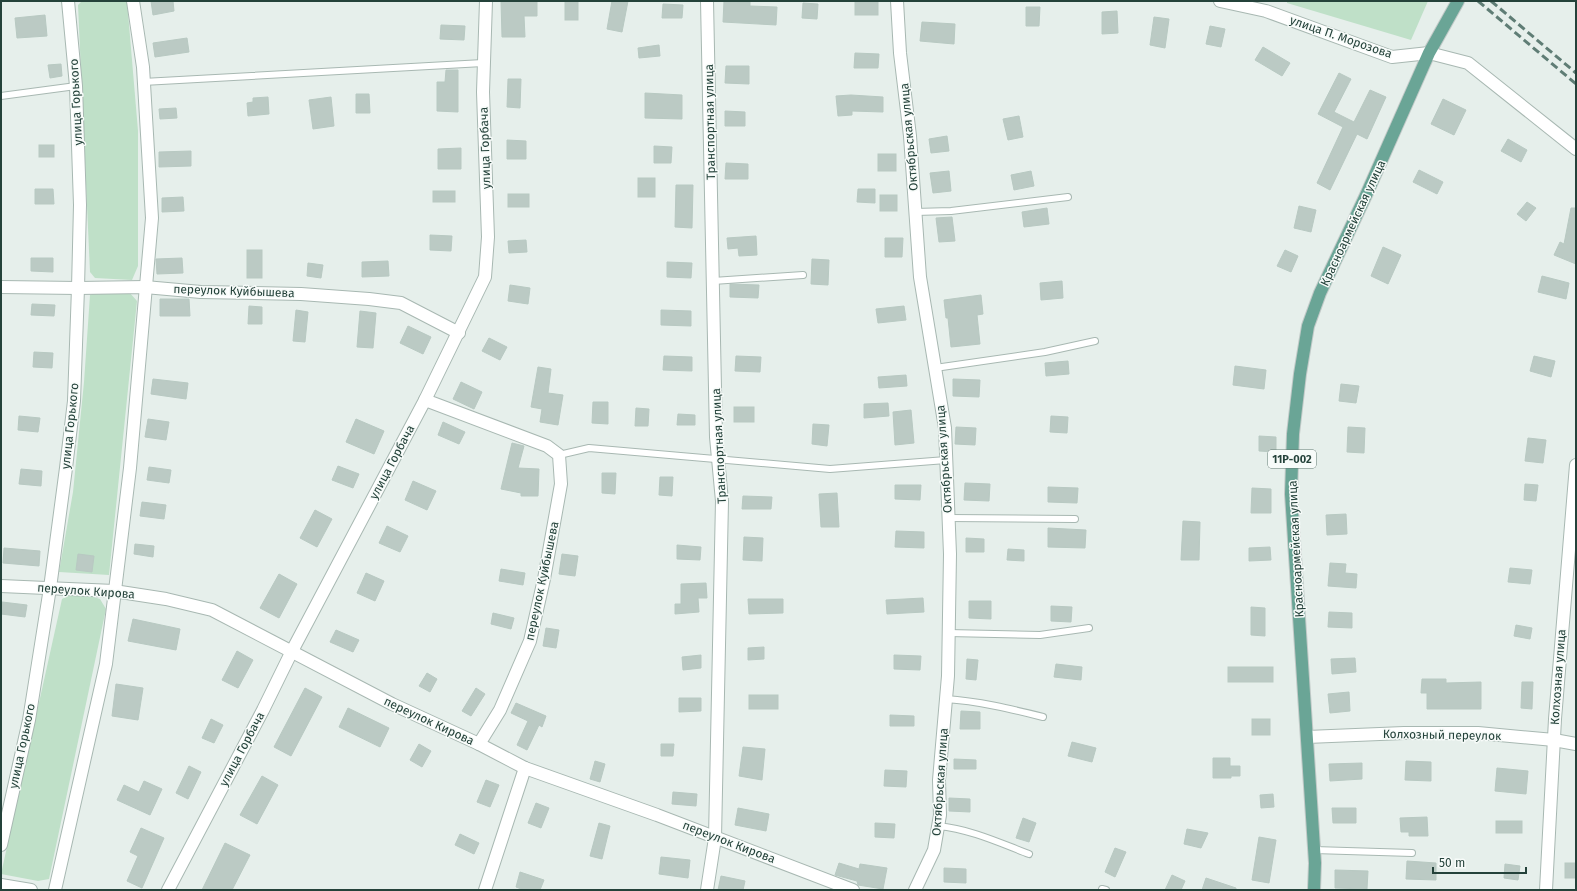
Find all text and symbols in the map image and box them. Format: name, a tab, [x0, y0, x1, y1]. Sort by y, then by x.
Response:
street label: улица П. Морозова	[1288, 13, 1394, 61]
street label: улица Горького	[67, 58, 85, 146]
street label: Транспортная улица	[702, 64, 718, 180]
street label: Октябрьская улица	[897, 83, 921, 191]
street label: улица Горбача	[477, 107, 493, 189]
street label: Красноармейская улица	[1318, 158, 1388, 288]
street label: переулок Куйбышева	[173, 282, 295, 300]
street label: улица Горького	[59, 382, 81, 470]
street label: Транспортная улица	[709, 388, 729, 504]
street label: Октябрьская улица	[933, 405, 955, 513]
street label: улица Горбача	[367, 422, 417, 502]
road number: 11Р-002	[1268, 450, 1316, 468]
street label: Красноармейская улица	[1285, 480, 1307, 618]
street label: переулок Куйбышева	[523, 520, 561, 642]
street label: переулок Кирова	[37, 581, 135, 601]
street label: Колхозная улица	[1548, 629, 1568, 725]
street label: переулок Кирова	[382, 694, 476, 748]
street label: улица Горького	[6, 702, 38, 790]
street label: улица Горбача	[217, 709, 267, 789]
street label: Колхозный переулок	[1383, 727, 1502, 743]
street label: Октябрьская улица	[929, 728, 951, 836]
street label: переулок Кирова	[681, 818, 777, 866]
scale bar	[1433, 849, 1526, 875]
text: 50 m	[1439, 856, 1465, 870]

